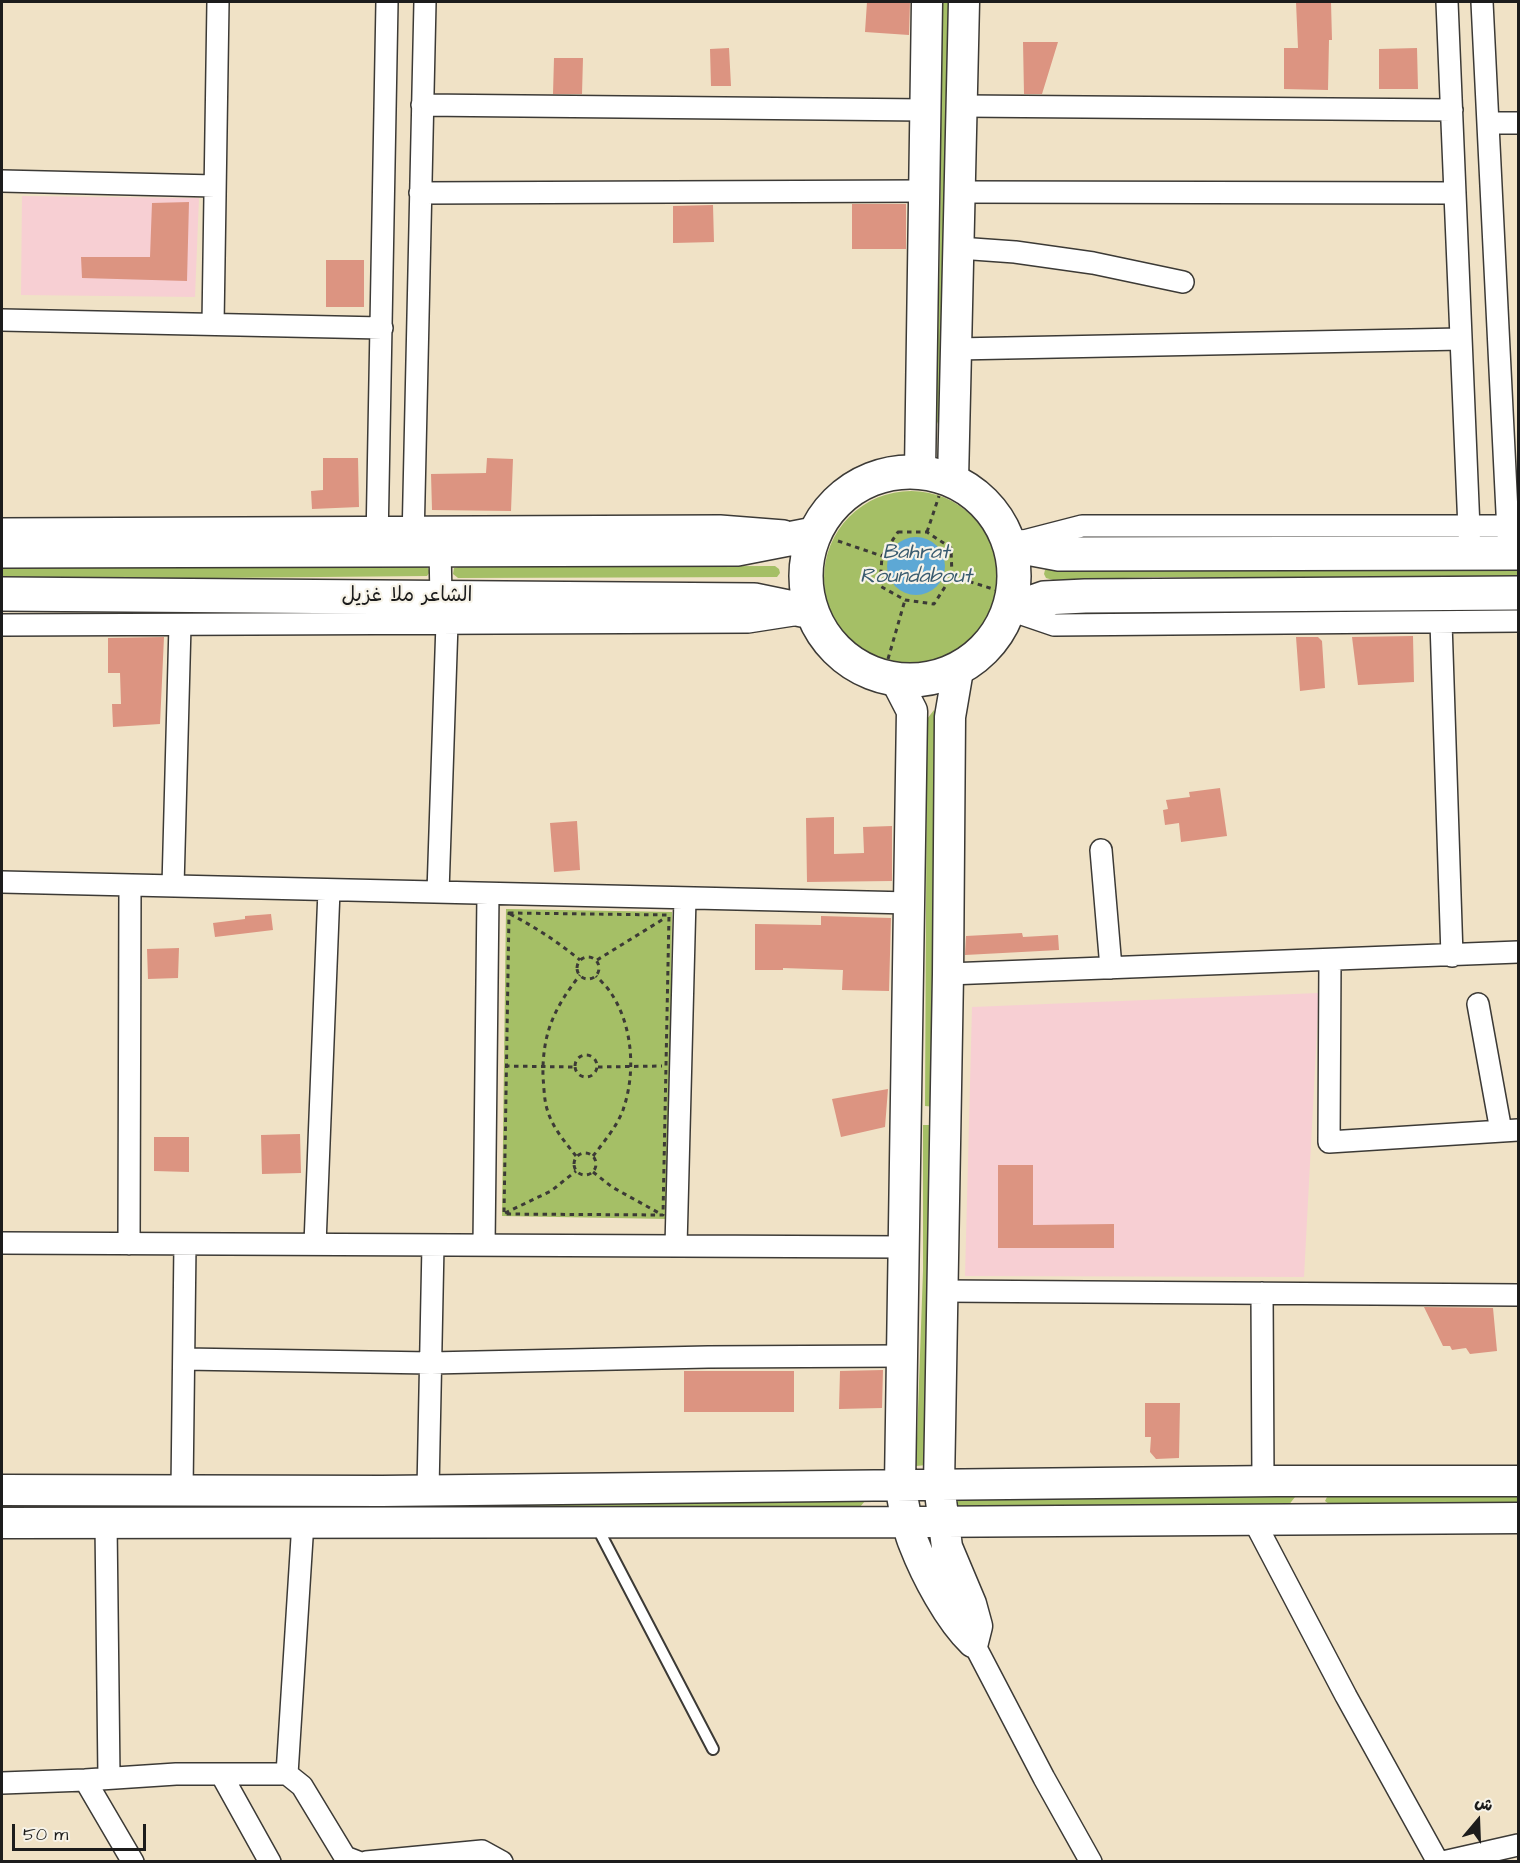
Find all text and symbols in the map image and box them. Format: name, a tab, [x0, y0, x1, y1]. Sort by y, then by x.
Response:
water label: Bahrat Roundabout	[860, 541, 972, 591]
street label: الشاعر ملا غزيل	[341, 585, 473, 609]
north arrow	[1448, 1791, 1508, 1851]
text: ش	[1472, 1791, 1496, 1817]
scale bar	[15, 1812, 148, 1850]
text: 50 m	[23, 1822, 68, 1847]

